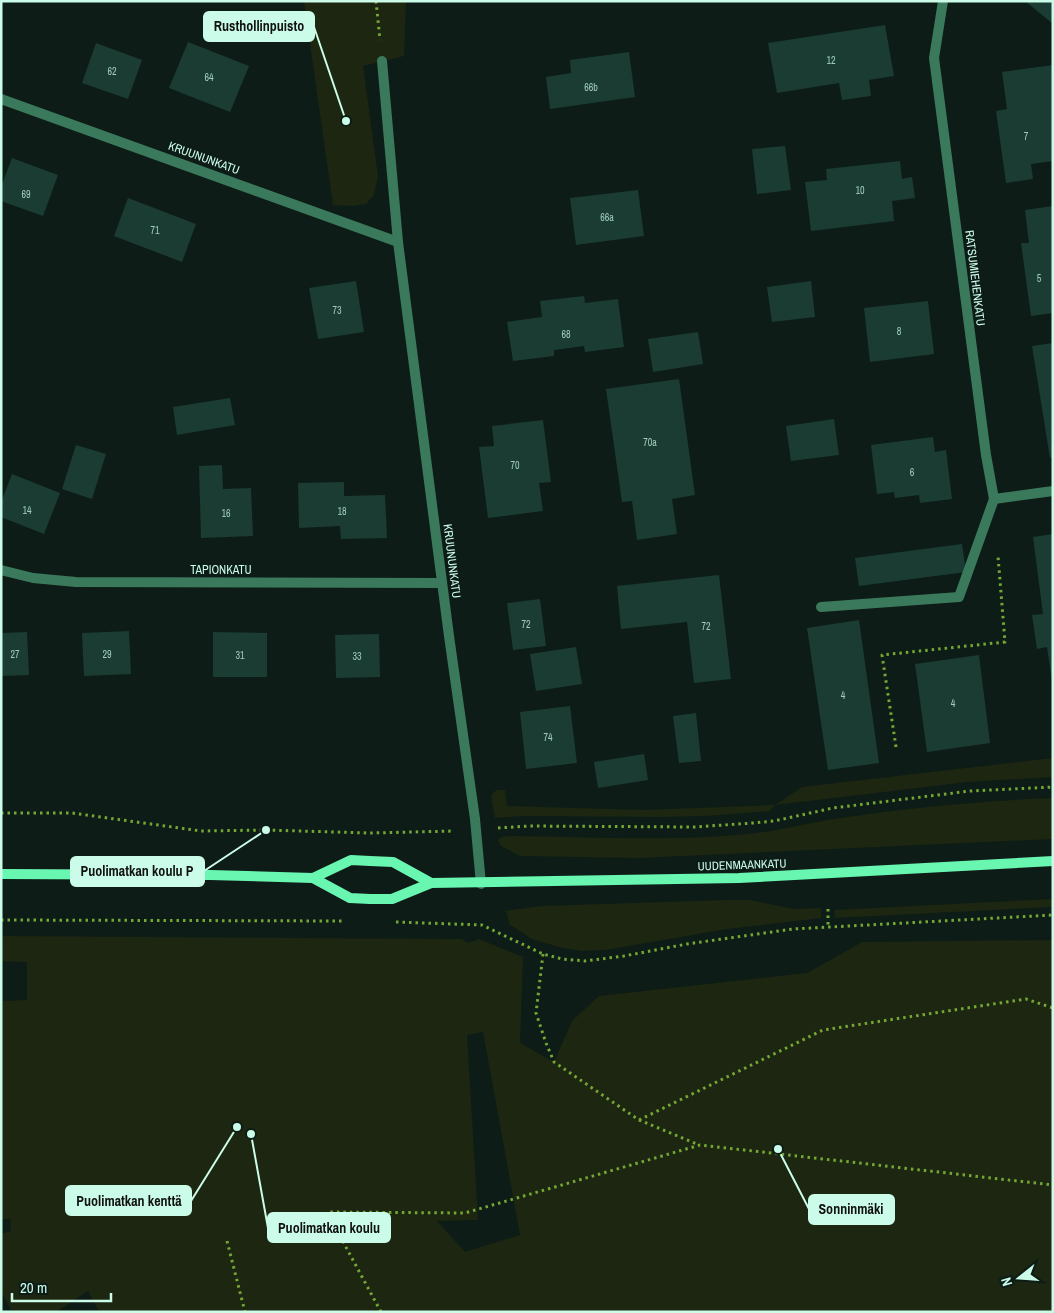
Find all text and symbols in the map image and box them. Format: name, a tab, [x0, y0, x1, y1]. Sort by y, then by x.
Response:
callout: Rusthollinpuisto	[204, 12, 314, 41]
text: Rusthollinpuisto	[214, 17, 304, 35]
house number: 12	[826, 54, 836, 67]
house number: 62	[107, 65, 117, 78]
house number: 64	[204, 71, 214, 84]
house number: 66b	[584, 81, 598, 94]
house number: 7	[1024, 130, 1029, 143]
street label: KRUUNUNKATU	[166, 138, 242, 178]
house number: 10	[855, 184, 865, 197]
house number: 69	[21, 188, 31, 201]
house number: 66a	[600, 211, 614, 224]
house number: 71	[150, 224, 160, 237]
street label: RATSUMIEHENKATU	[961, 229, 989, 327]
house number: 5	[1037, 272, 1042, 285]
house number: 73	[332, 304, 342, 317]
house number: 8	[897, 325, 902, 338]
house number: 68	[561, 328, 571, 341]
house number: 70a	[643, 436, 657, 449]
house number: 70	[510, 459, 520, 472]
house number: 6	[910, 466, 915, 479]
house number: 14	[22, 504, 32, 517]
house number: 18	[337, 505, 347, 518]
house number: 16	[221, 507, 231, 520]
street label: KRUUNUNKATU	[440, 523, 464, 599]
street label: TAPIONKATU	[190, 562, 252, 578]
house number: 72	[521, 618, 531, 631]
house number: 72	[701, 620, 711, 633]
house number: 27	[10, 648, 20, 661]
house number: 29	[102, 648, 112, 661]
house number: 31	[235, 649, 245, 662]
house number: 33	[352, 650, 362, 663]
house number: 4	[841, 689, 846, 702]
house number: 4	[951, 697, 956, 710]
house number: 74	[543, 731, 553, 744]
street label: UUDENMAANKATU	[697, 855, 787, 875]
callout: Puolimatkan koulu P	[71, 857, 204, 886]
text: Puolimatkan koulu P	[81, 862, 194, 880]
callout: Puolimatkan kenttä	[66, 1186, 191, 1215]
text: Puolimatkan kenttä	[76, 1192, 182, 1210]
callout: Sonninmäki	[809, 1195, 894, 1224]
text: Sonninmäki	[818, 1200, 884, 1218]
callout: Puolimatkan koulu	[268, 1213, 390, 1242]
text: Puolimatkan koulu	[278, 1219, 380, 1237]
north arrow	[994, 1253, 1044, 1303]
scale bar	[12, 1270, 111, 1302]
text: N	[997, 1275, 1016, 1288]
text: 20 m	[20, 1277, 47, 1298]

